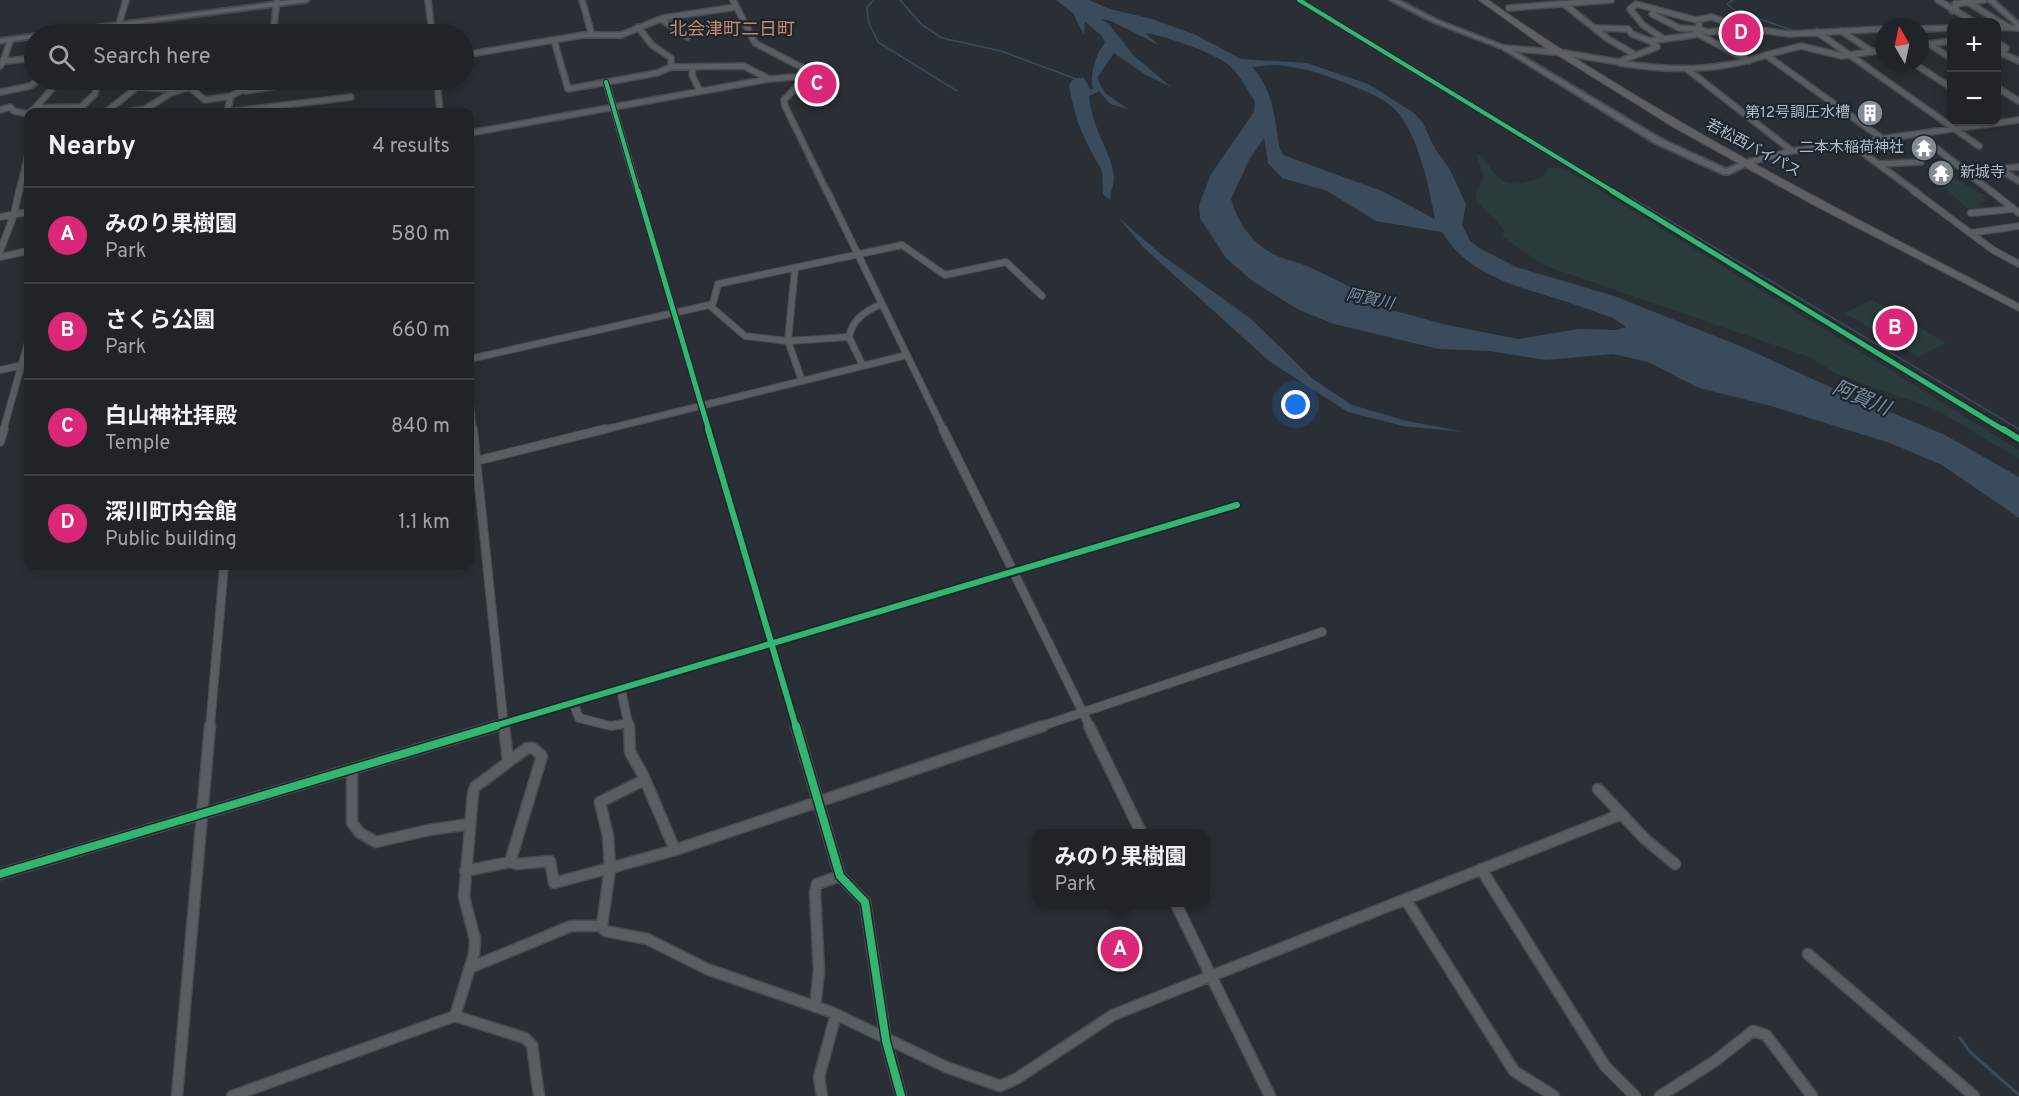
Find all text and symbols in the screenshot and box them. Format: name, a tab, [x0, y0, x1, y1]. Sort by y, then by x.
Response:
pin: D	[1722, 10, 1760, 56]
north arrow	[1875, 18, 1929, 72]
map controls	[1947, 18, 2001, 126]
button: +	[1947, 18, 2001, 72]
district label: 北会津町二日町	[669, 19, 795, 42]
search box	[24, 24, 474, 90]
icon: search	[45, 41, 78, 74]
text: Search here	[93, 44, 211, 71]
pin: C	[798, 62, 836, 106]
button: −	[1947, 72, 2001, 126]
building icon: 第12号調圧水槽	[1855, 98, 1885, 128]
place label: 第12号調圧水槽	[1745, 104, 1850, 123]
street label: 若松西バイパス	[1702, 116, 1804, 182]
text: Nearby	[48, 131, 136, 164]
temple icon: 二本木稲荷神社	[1909, 133, 1939, 163]
text: 4 results	[373, 134, 450, 160]
place label: 二本木稲荷神社	[1799, 139, 1904, 158]
temple icon: 新城寺	[1926, 158, 1956, 188]
place label: 新城寺	[1960, 164, 2005, 183]
text: みのり果樹園	[105, 212, 237, 239]
text: A	[60, 222, 75, 248]
text: 580 m	[391, 222, 450, 248]
text: Park	[105, 239, 146, 265]
water label: 阿賀川	[1344, 285, 1398, 315]
pin: B	[1876, 306, 1914, 350]
text: さくら公園	[105, 308, 215, 335]
text: B	[61, 318, 74, 344]
text: 660 m	[392, 318, 450, 344]
text: Park	[105, 335, 146, 361]
water label: 阿賀川	[1828, 375, 1896, 423]
your location	[1281, 390, 1310, 419]
text: 白山神社拝殿	[105, 404, 237, 431]
text: C	[61, 414, 74, 440]
text: 840 m	[391, 414, 450, 440]
text: Temple	[105, 431, 170, 457]
text: 深川町内会館	[105, 500, 237, 527]
text: D	[60, 510, 75, 536]
text: 1.1 km	[398, 510, 450, 536]
text: Public building	[105, 527, 237, 553]
popup	[1032, 829, 1209, 907]
text: みのり果樹園	[1054, 845, 1187, 872]
text: Park	[1054, 872, 1096, 898]
pin: A	[1100, 926, 1140, 972]

